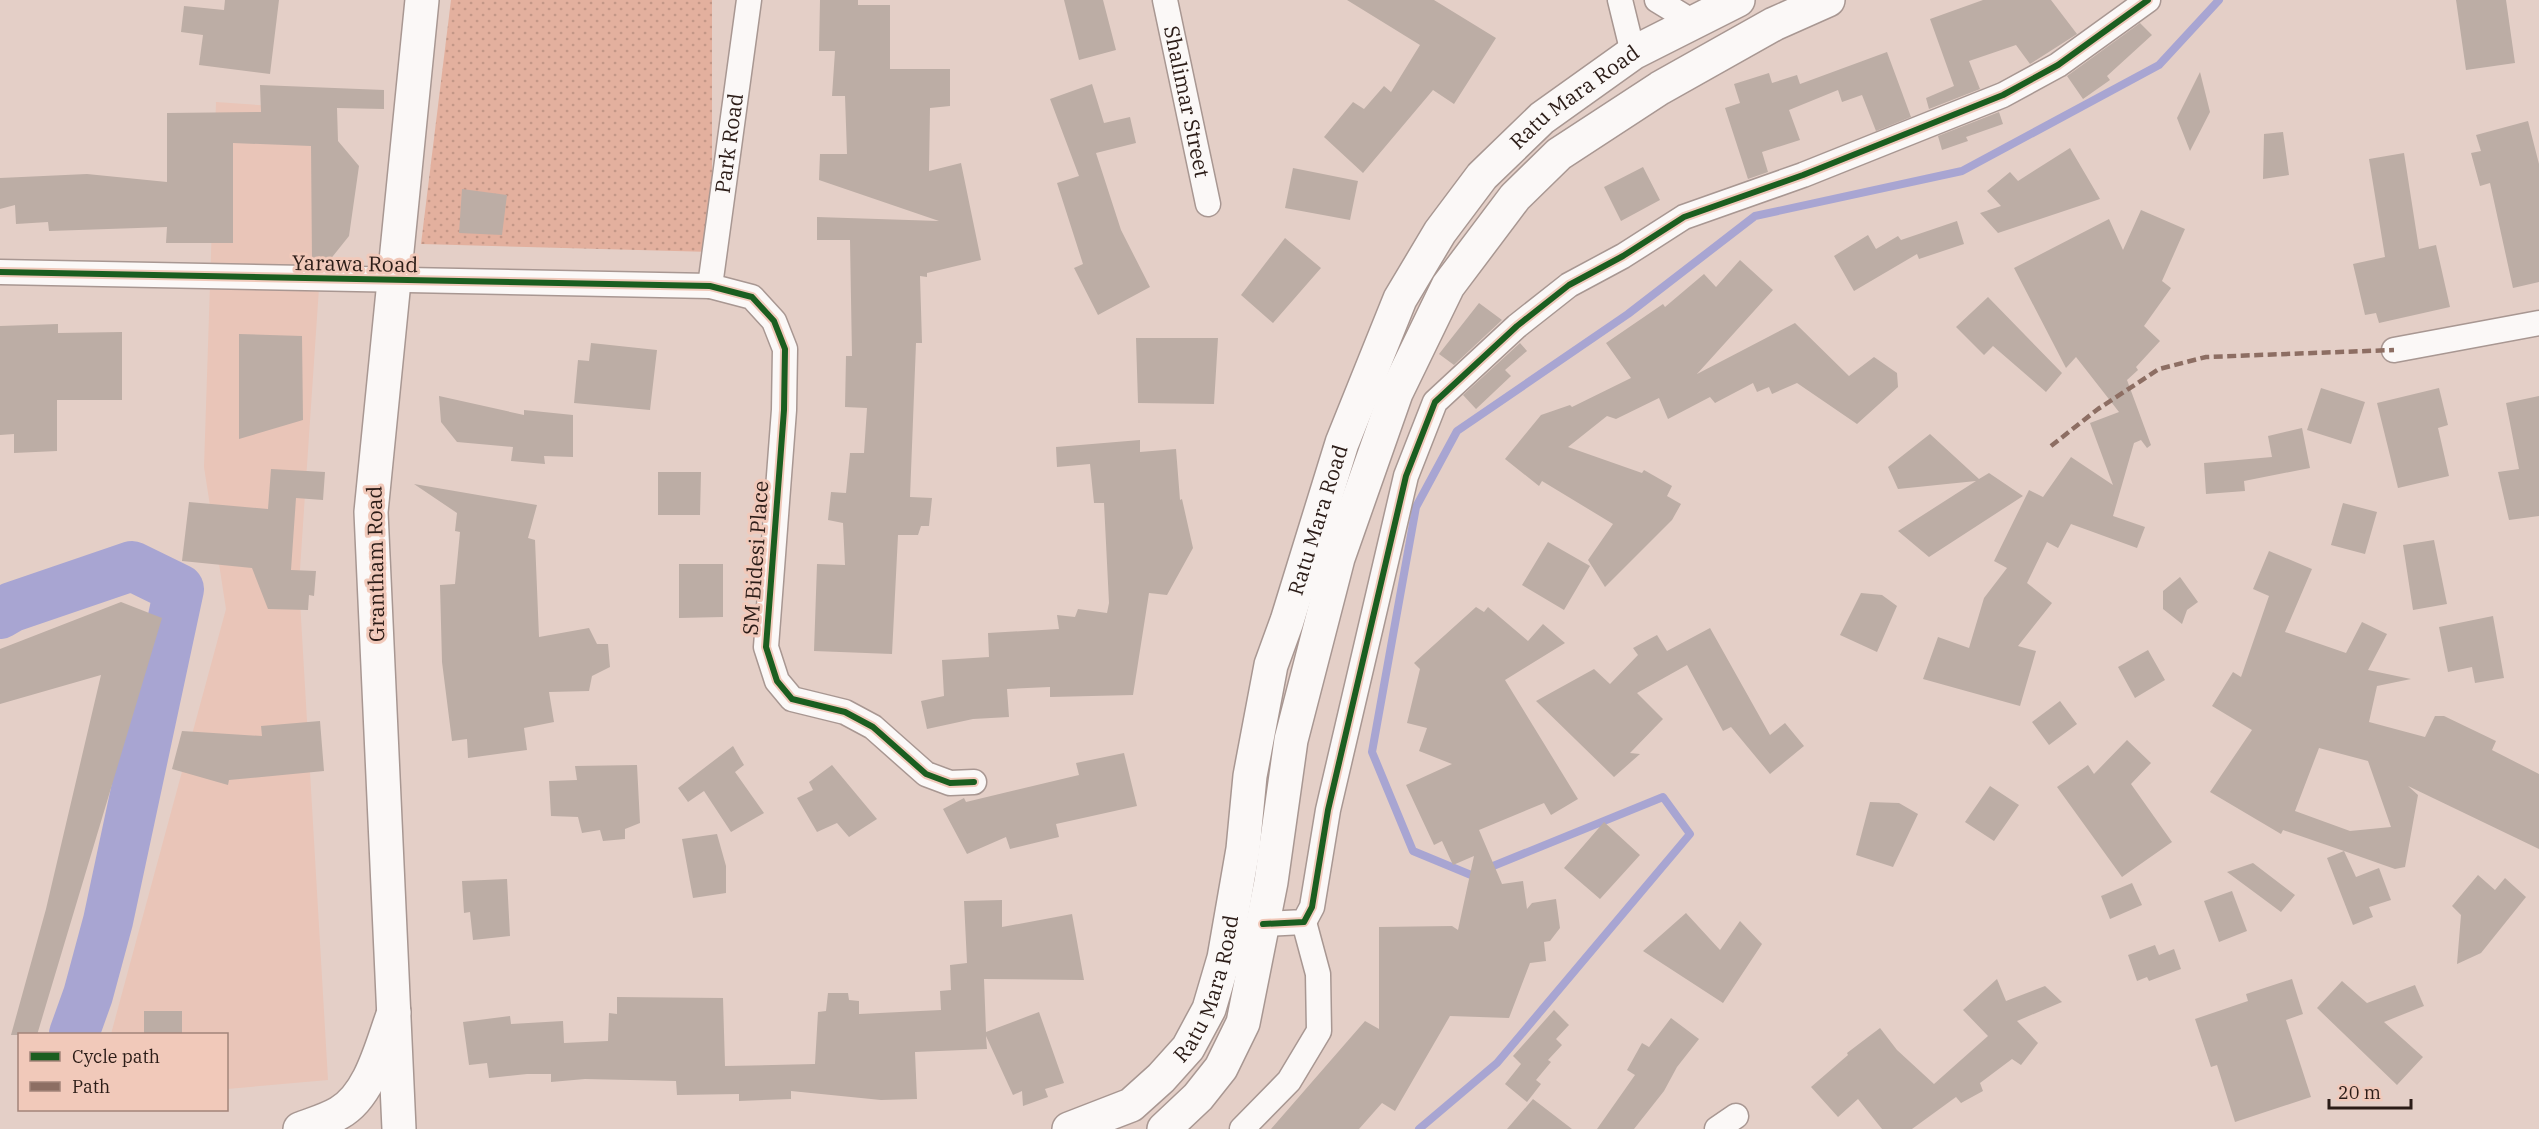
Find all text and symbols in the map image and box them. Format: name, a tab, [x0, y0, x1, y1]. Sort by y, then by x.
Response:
street label: Shalimar Street	[1158, 23, 1217, 180]
street label: Ratu Mara Road	[1503, 38, 1645, 155]
street label: Park Road	[708, 91, 749, 195]
street label: Yarawa Road	[292, 248, 419, 278]
street label: Ratu Mara Road	[1281, 441, 1354, 599]
street label: SM Bidesi Place	[736, 480, 774, 636]
street label: Grantham Road	[360, 485, 390, 642]
street label: Ratu Mara Road	[1167, 912, 1244, 1068]
legend	[18, 1033, 228, 1111]
text: Cycle path	[72, 1045, 160, 1068]
scale bar	[2329, 1072, 2412, 1110]
text: Path	[72, 1075, 110, 1098]
text: 20 m	[2338, 1081, 2381, 1104]

